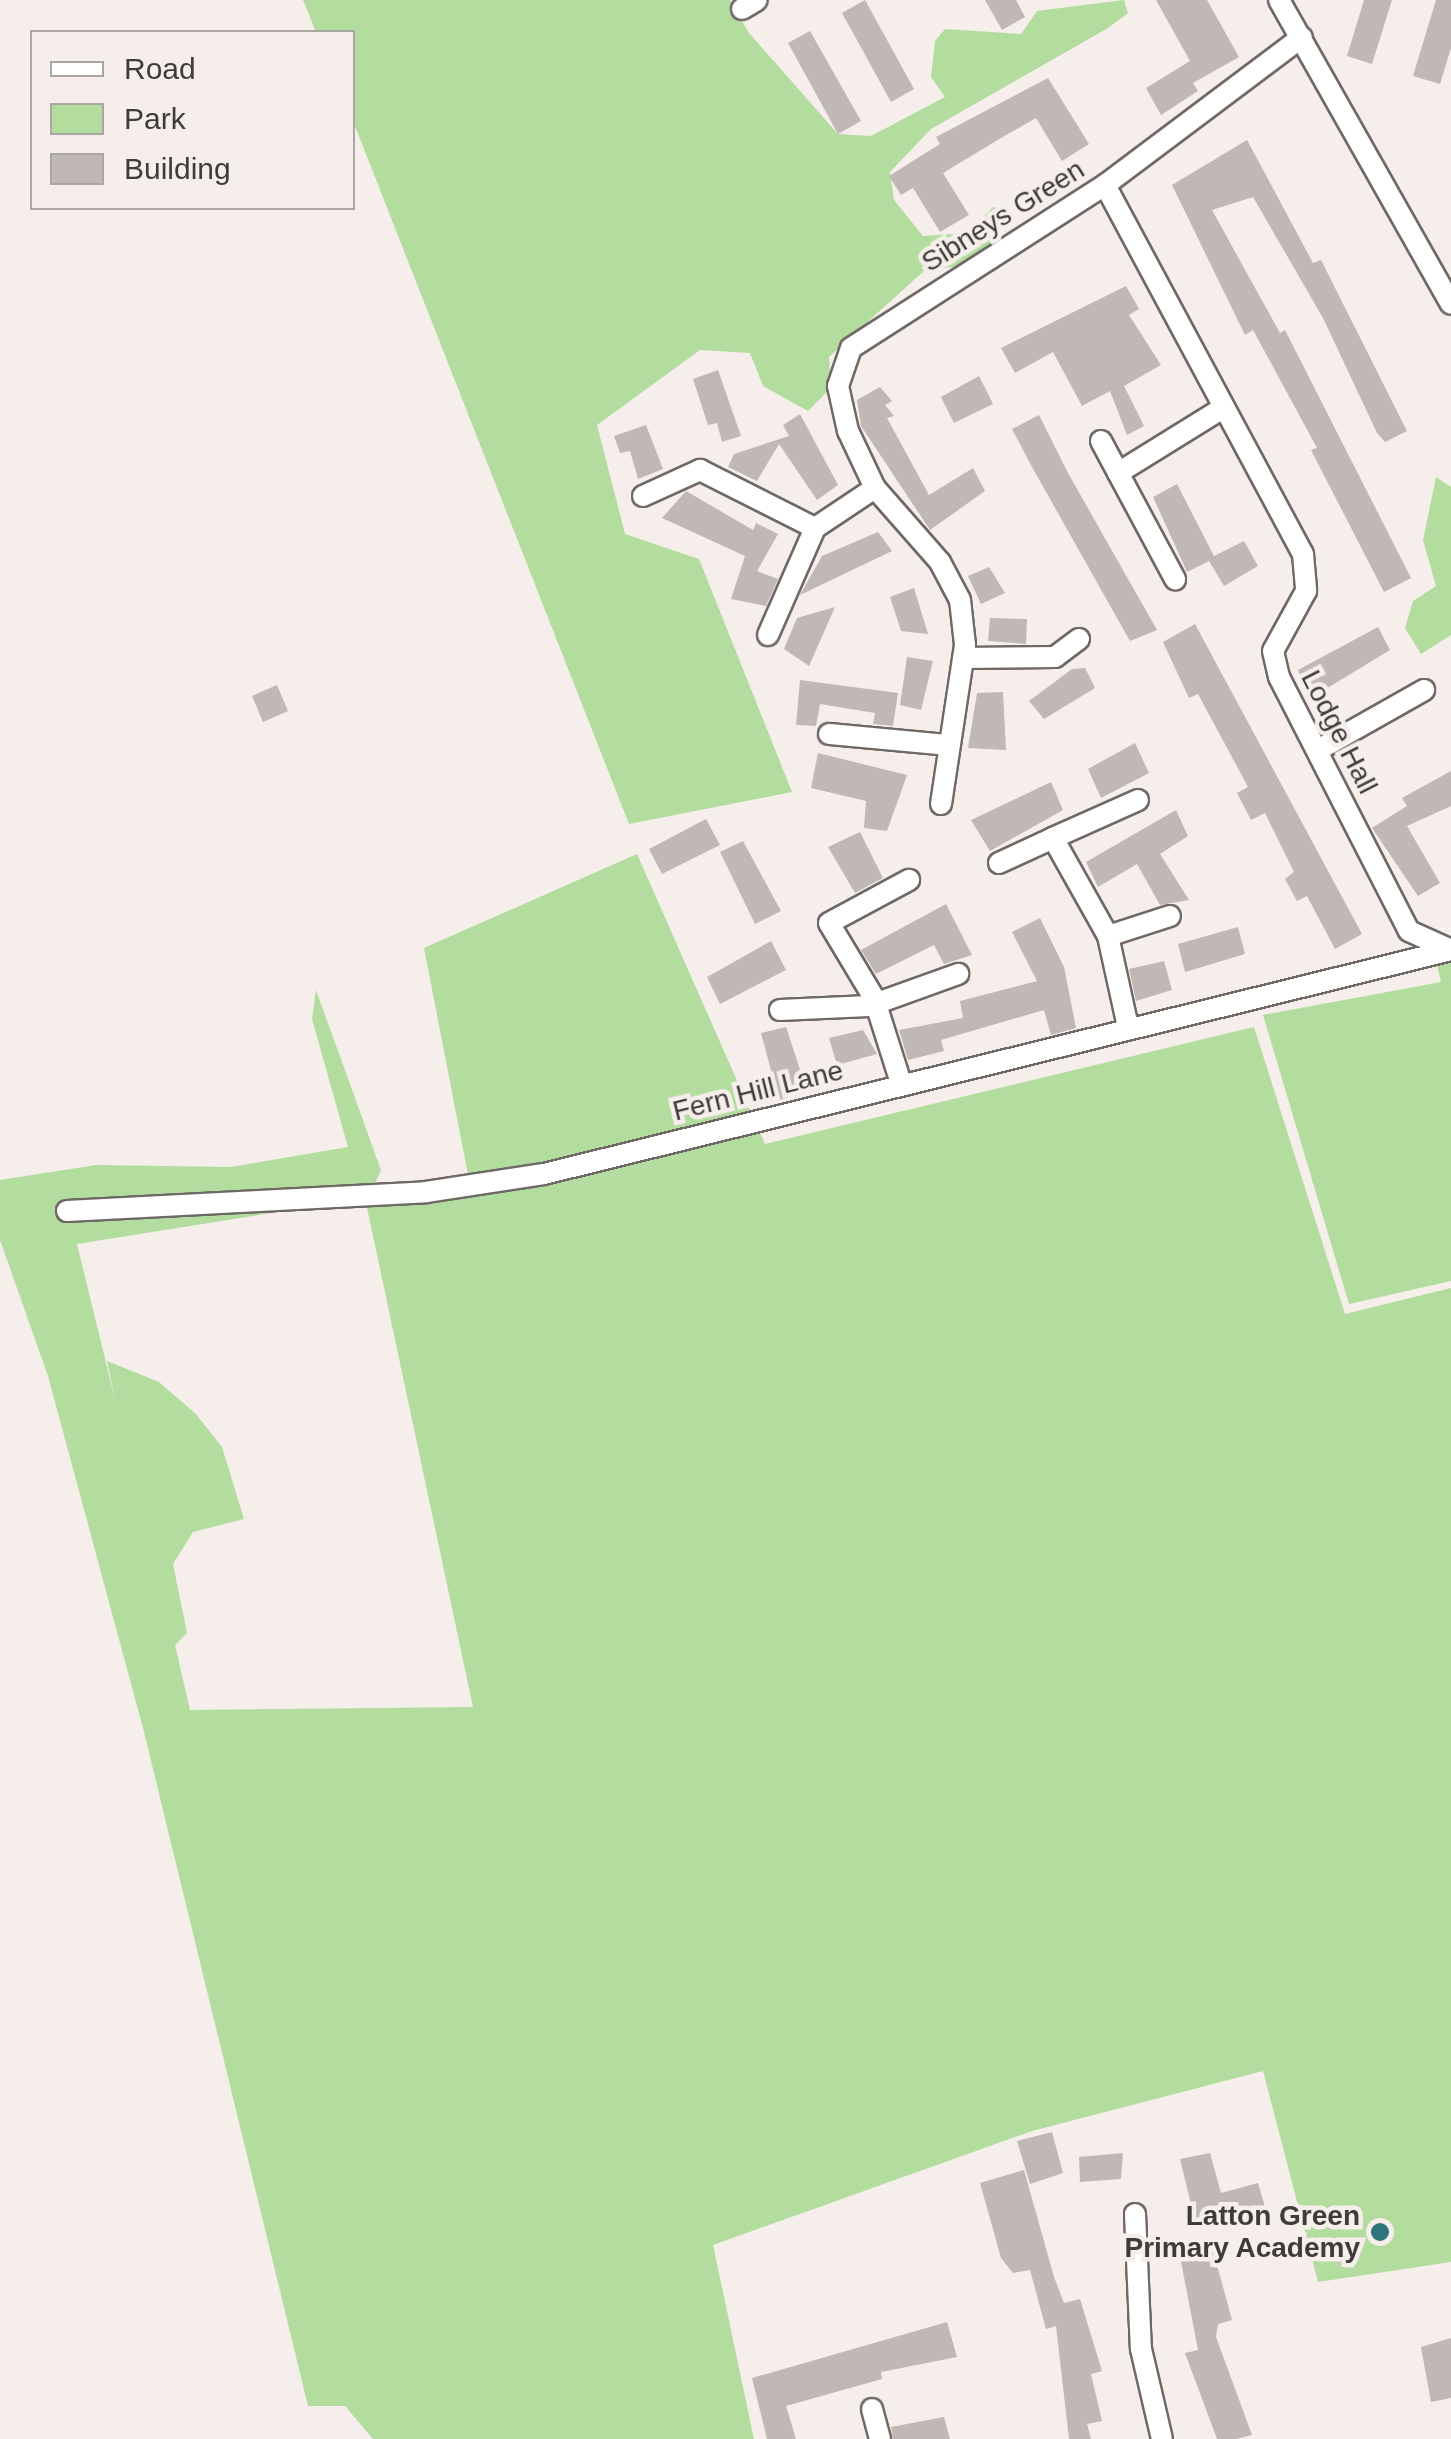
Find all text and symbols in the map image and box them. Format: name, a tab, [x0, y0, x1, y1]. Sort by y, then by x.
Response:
legend	[30, 30, 355, 210]
text: Road	[124, 52, 196, 85]
text: Park	[124, 102, 186, 135]
text: Building	[124, 152, 231, 185]
street label: Sibneys Green	[916, 153, 1090, 279]
street label: Lodge Hall	[1294, 665, 1384, 799]
street label: Fern Hill Lane	[669, 1054, 847, 1128]
place label: Latton Green Primary Academy	[1123, 2199, 1360, 2265]
marker: Latton Green Primary Academy	[1369, 2221, 1391, 2243]

